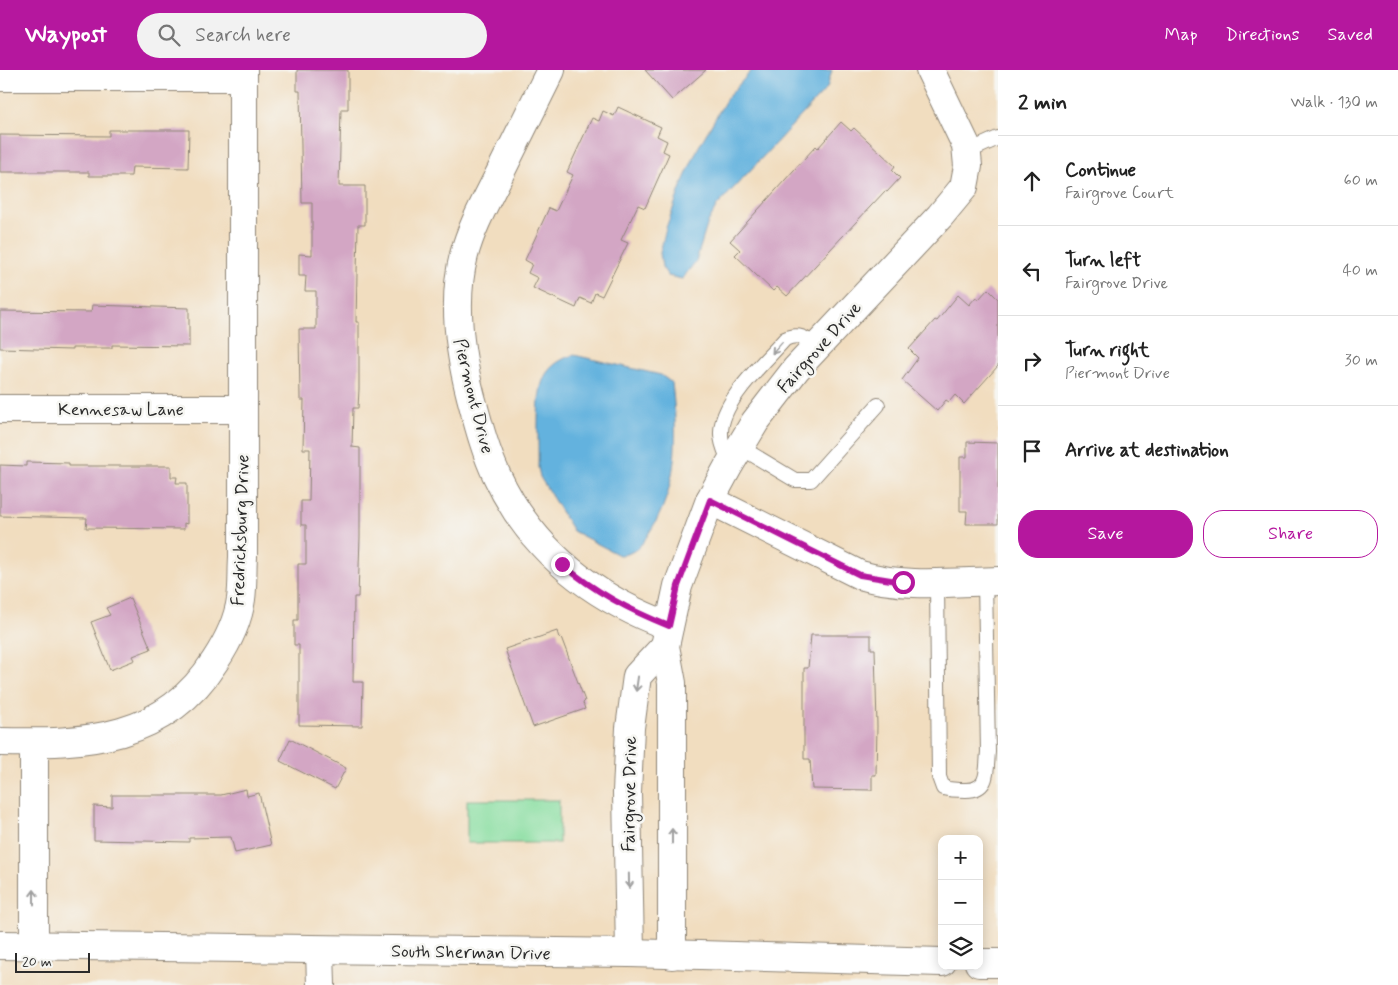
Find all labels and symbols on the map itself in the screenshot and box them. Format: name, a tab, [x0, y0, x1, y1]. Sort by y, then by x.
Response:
street label: Fairgrove Drive	[772, 297, 868, 399]
street label: Piermont Drive	[447, 336, 499, 456]
one-way arrow	[772, 341, 783, 354]
street label: Kennesaw Lane	[58, 398, 184, 422]
street label: Fredricksburg Drive	[226, 454, 256, 606]
route end	[551, 553, 574, 576]
route start	[892, 571, 915, 594]
one-way arrow	[631, 676, 641, 692]
street label: Fairgrove Drive	[617, 736, 644, 852]
one-way arrow	[667, 828, 677, 844]
one-way arrow	[624, 873, 633, 889]
one-way arrow	[29, 890, 39, 906]
street label: South Sherman Drive	[391, 940, 551, 966]
scale bar	[15, 950, 90, 973]

